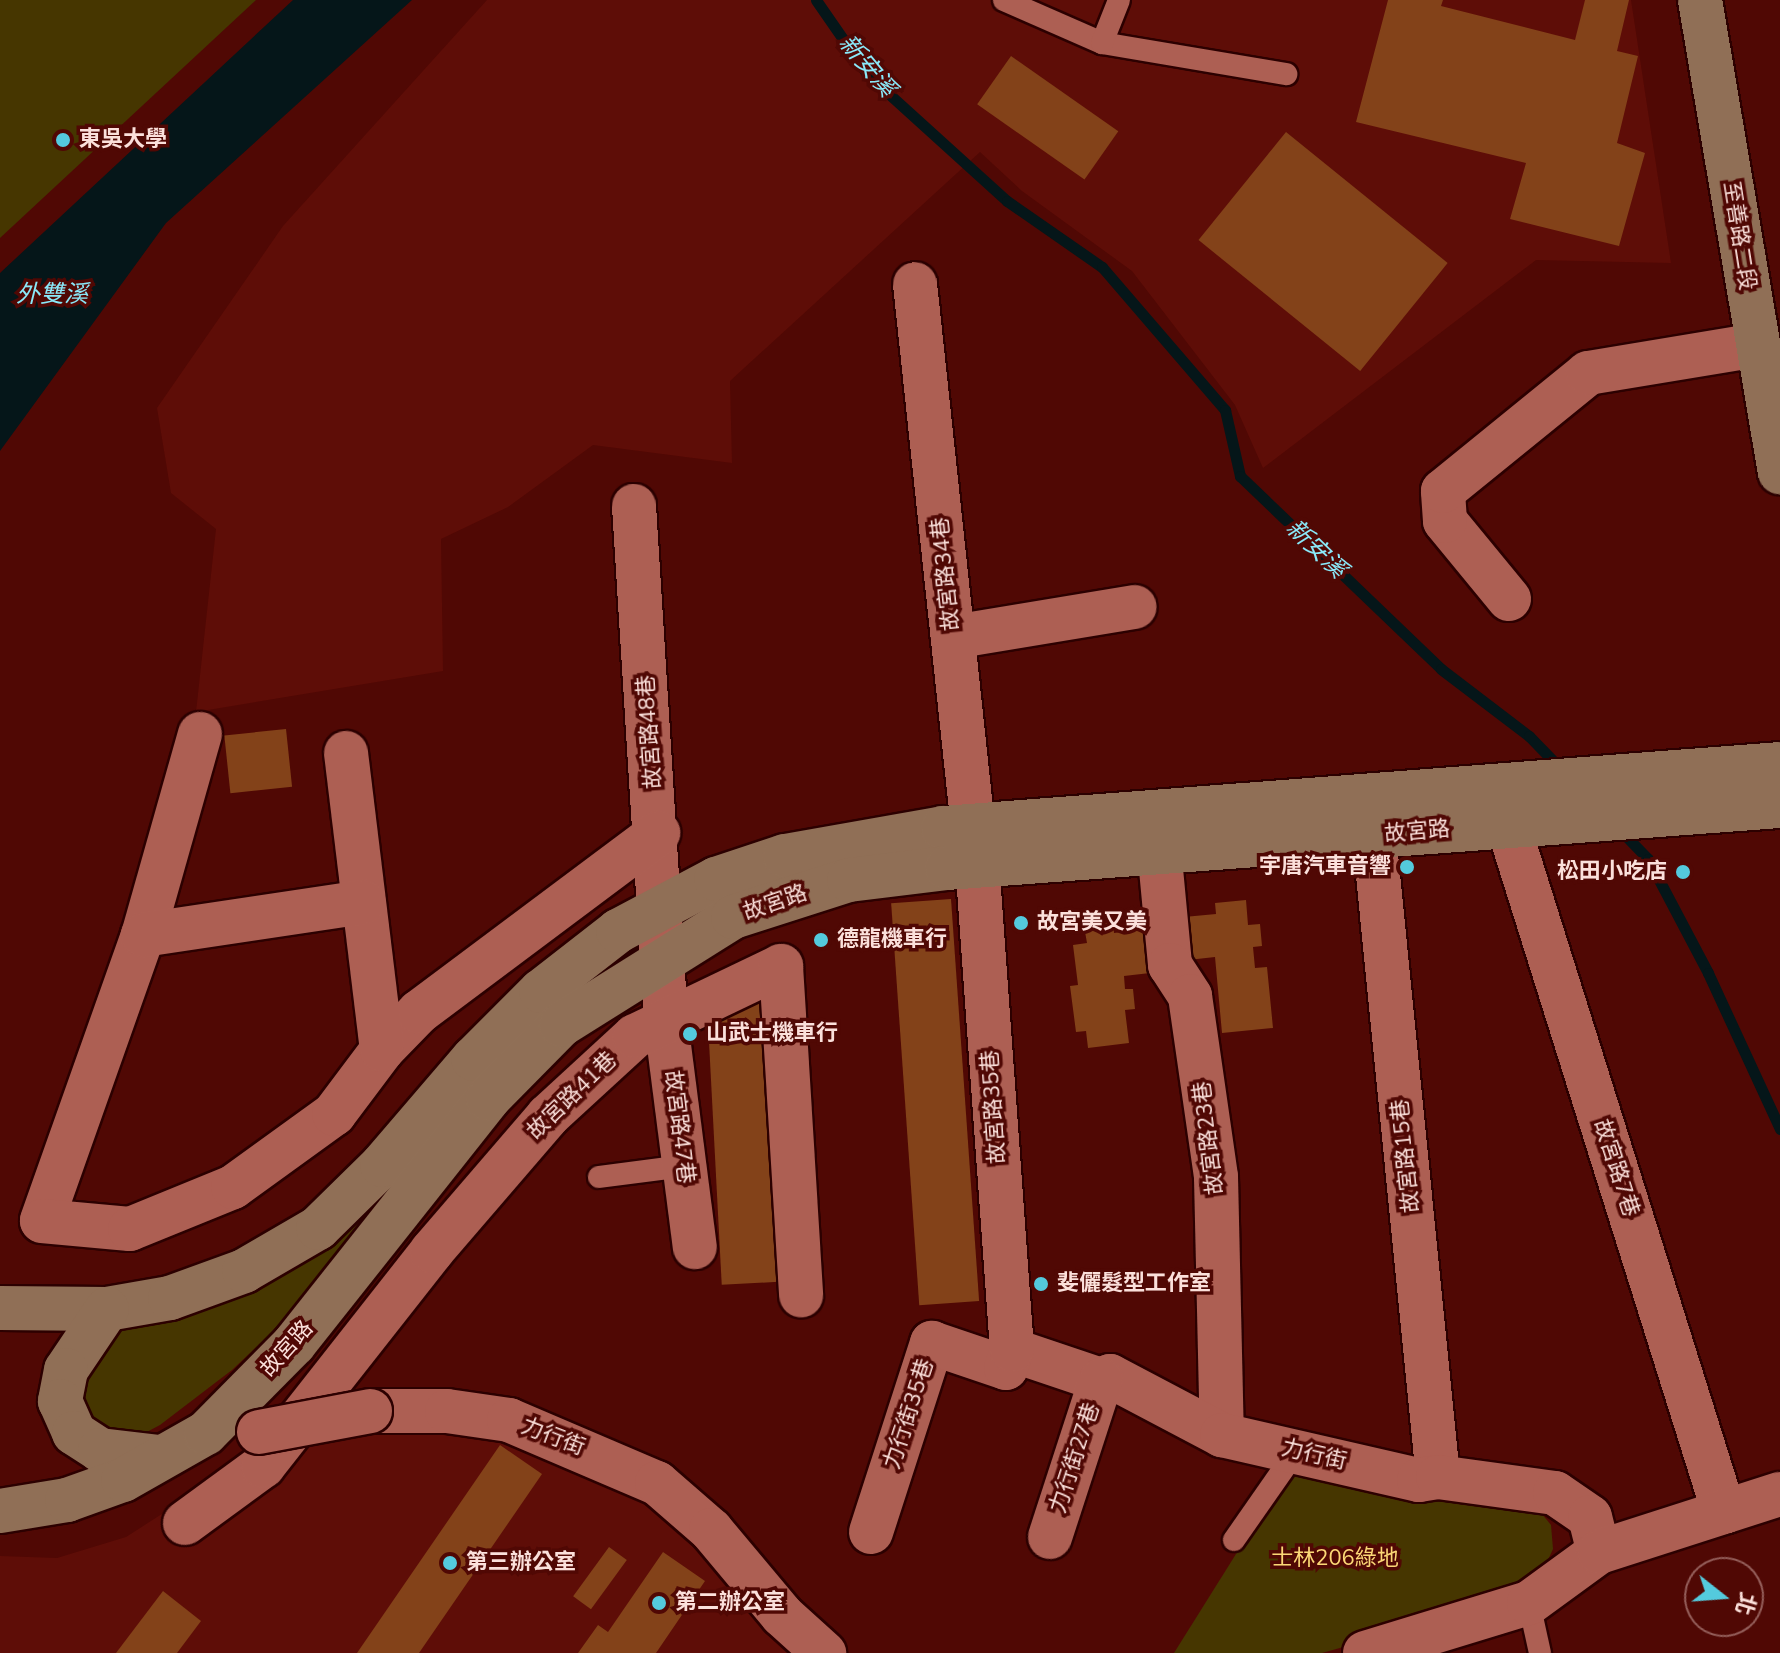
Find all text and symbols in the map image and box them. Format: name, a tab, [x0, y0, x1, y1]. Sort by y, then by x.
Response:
water label: 新安溪	[833, 29, 901, 103]
place label: 東吳大學	[79, 127, 167, 153]
marker: 東吳大學	[54, 131, 72, 149]
street label: 至善路二段	[1717, 180, 1761, 292]
water label: 外雙溪	[16, 281, 88, 309]
water label: 新安溪	[1280, 514, 1352, 584]
street label: 故宮路34巷	[927, 516, 965, 632]
street label: 故宮路48巷	[633, 674, 667, 790]
street label: 故宮路	[1383, 816, 1451, 848]
place label: 宇唐汽車音響	[1259, 854, 1391, 880]
marker: 宇唐汽車音響	[1398, 858, 1416, 876]
place label: 松田小吃店	[1557, 859, 1667, 885]
marker: 松田小吃店	[1674, 863, 1692, 881]
street label: 故宮路	[740, 880, 810, 926]
place label: 故宮美又美	[1037, 910, 1147, 936]
marker: 故宮美又美	[1012, 914, 1030, 932]
place label: 德龍機車行	[837, 927, 947, 953]
marker: 德龍機車行	[812, 931, 830, 949]
place label: 山武士機車行	[706, 1021, 838, 1047]
marker: 山武士機車行	[681, 1025, 699, 1043]
street label: 故宮路41巷	[522, 1047, 622, 1145]
street label: 故宮路35巷	[977, 1049, 1011, 1165]
street label: 故宮路47巷	[659, 1069, 699, 1185]
street label: 故宮路23巷	[1189, 1080, 1229, 1196]
street label: 故宮路15巷	[1387, 1098, 1425, 1214]
street label: 故宮路7巷	[1588, 1116, 1644, 1220]
place label: 斐儷髮型工作室	[1057, 1271, 1211, 1297]
marker: 斐儷髮型工作室	[1032, 1275, 1050, 1293]
street label: 故宮路	[255, 1316, 319, 1382]
street label: 力行街35巷	[879, 1356, 939, 1472]
street label: 力行街27巷	[1045, 1400, 1105, 1516]
street label: 力行街	[517, 1413, 589, 1461]
street label: 力行街	[1279, 1435, 1349, 1475]
park label: 士林206綠地	[1271, 1546, 1399, 1572]
place label: 第三辦公室	[466, 1550, 576, 1576]
marker: 第三辦公室	[441, 1554, 459, 1572]
north arrow	[1684, 1557, 1764, 1637]
text: 北	[1727, 1589, 1763, 1618]
place label: 第二辦公室	[675, 1590, 785, 1616]
marker: 第二辦公室	[650, 1594, 668, 1612]

